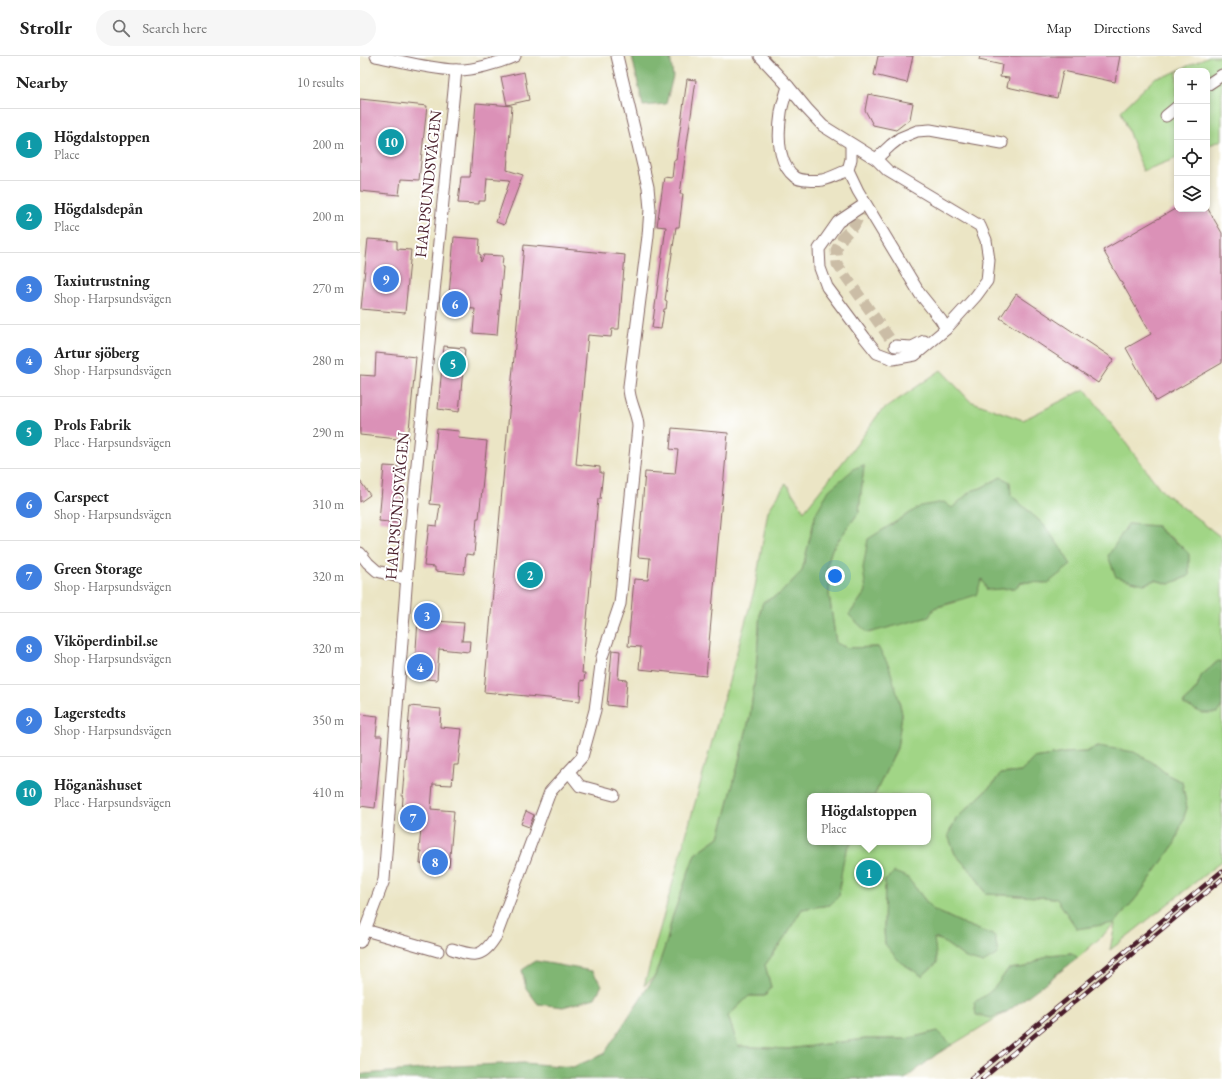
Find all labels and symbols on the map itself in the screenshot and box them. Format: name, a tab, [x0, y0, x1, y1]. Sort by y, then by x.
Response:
street label: HARPSUNDSVÄGEN	[410, 109, 446, 259]
pin: 10	[378, 127, 404, 157]
pin: 9	[373, 264, 399, 294]
pin: 6	[442, 289, 468, 319]
pin: 5	[440, 349, 466, 379]
street label: HARPSUNDSVÄGEN	[380, 431, 414, 581]
pin: 2	[517, 560, 543, 590]
your location	[825, 566, 845, 586]
pin: 3	[414, 601, 440, 631]
pin: 4	[407, 652, 433, 682]
pin: 7	[400, 803, 426, 833]
pin: 8	[422, 847, 448, 877]
pin: 1	[856, 858, 882, 888]

